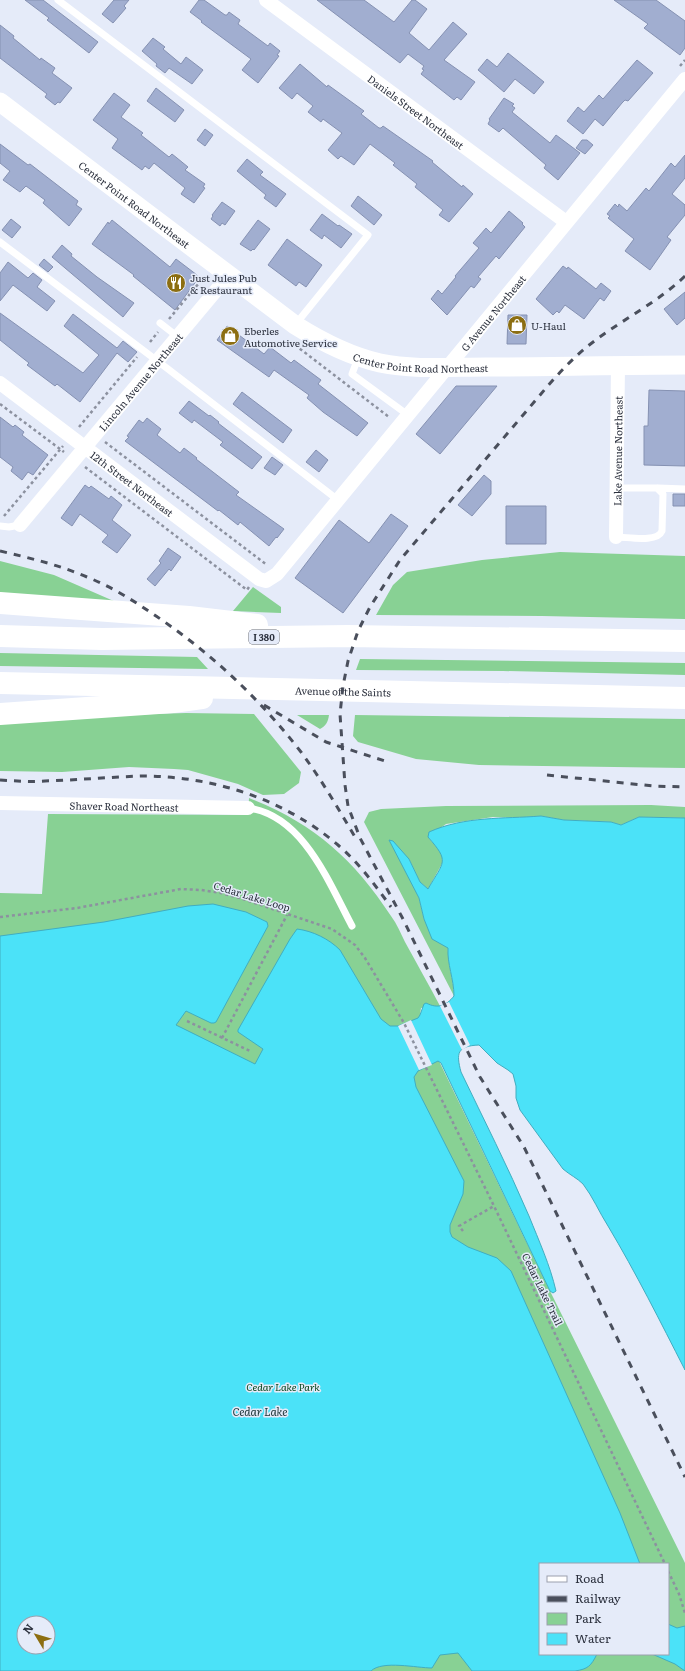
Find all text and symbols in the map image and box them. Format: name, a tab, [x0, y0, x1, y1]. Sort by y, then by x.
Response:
street label: Daniels Street Northeast	[365, 71, 468, 152]
street label: Center Point Road Northeast	[76, 157, 194, 251]
place label: Just Jules Pub & Restaurant	[190, 270, 257, 297]
street label: G Avenue Northeast	[457, 271, 528, 354]
restaurant icon: Just Jules Pub & Restaurant	[165, 272, 187, 294]
shop icon: U-Haul	[506, 314, 528, 336]
place label: U-Haul	[531, 318, 567, 333]
place label: Eberles Automotive Service	[244, 323, 337, 350]
shop icon: Eberles Automotive Service	[219, 325, 241, 347]
street label: Lincoln Avenue Northeast	[94, 329, 185, 434]
street label: Center Point Road Northeast	[351, 348, 488, 375]
street label: Lake Avenue Northeast	[609, 396, 625, 506]
street label: 12th Street Northeast	[88, 447, 177, 519]
road number: I 380	[249, 630, 279, 644]
street label: Avenue of the Saints	[295, 682, 392, 699]
street label: Shaver Road Northeast	[69, 797, 179, 814]
street label: Cedar Lake Loop	[212, 877, 292, 915]
street label: Cedar Lake Trail	[519, 1250, 567, 1328]
park label: Cedar Lake Park	[246, 1379, 320, 1394]
water label: Cedar Lake	[232, 1403, 288, 1419]
legend	[539, 1563, 669, 1655]
text: Road	[575, 1569, 605, 1587]
text: Railway	[575, 1589, 621, 1607]
text: Park	[575, 1609, 602, 1627]
north arrow	[16, 1615, 56, 1655]
text: N	[18, 1620, 36, 1637]
text: Water	[575, 1629, 611, 1647]

